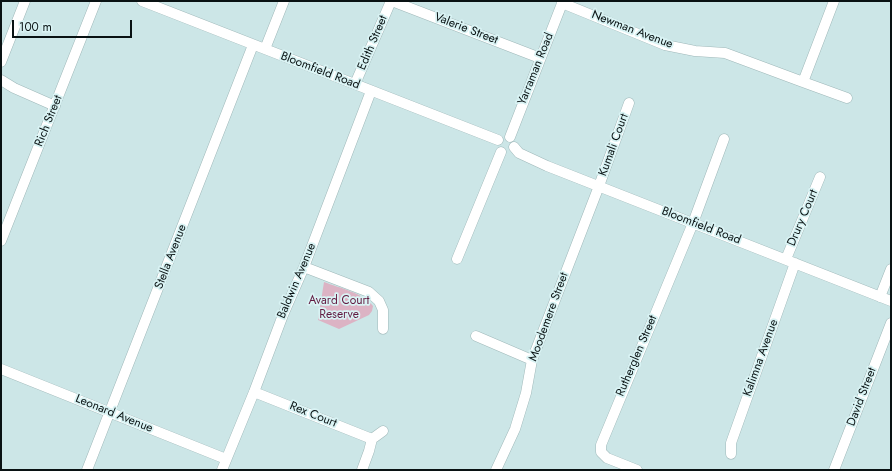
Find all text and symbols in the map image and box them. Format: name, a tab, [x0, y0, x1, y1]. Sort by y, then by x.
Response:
street label: Newman Avenue	[589, 8, 675, 52]
street label: Valerie Street	[432, 10, 500, 48]
scale bar	[14, 12, 134, 38]
street label: Edith Street	[355, 14, 391, 72]
text: 100 m	[19, 18, 52, 36]
street label: Yarraman Road	[515, 31, 557, 107]
street label: Bloomfield Road	[278, 49, 362, 93]
street label: Rich Street	[32, 93, 66, 149]
street label: Kumali Court	[596, 112, 632, 178]
street label: Drury Court	[785, 188, 821, 248]
street label: Bloomfield Road	[659, 204, 743, 248]
street label: Stella Avenue	[152, 223, 190, 291]
street label: Baldwin Avenue	[275, 241, 319, 321]
street label: Moodemere Street	[526, 270, 572, 364]
park label: Avard Court Reserve	[309, 294, 369, 322]
street label: Rutherglen Street	[613, 313, 661, 399]
street label: Kalimna Avenue	[740, 318, 782, 398]
street label: David Street	[844, 366, 880, 428]
street label: Leonard Avenue	[73, 392, 155, 436]
street label: Rex Court	[287, 399, 339, 431]

